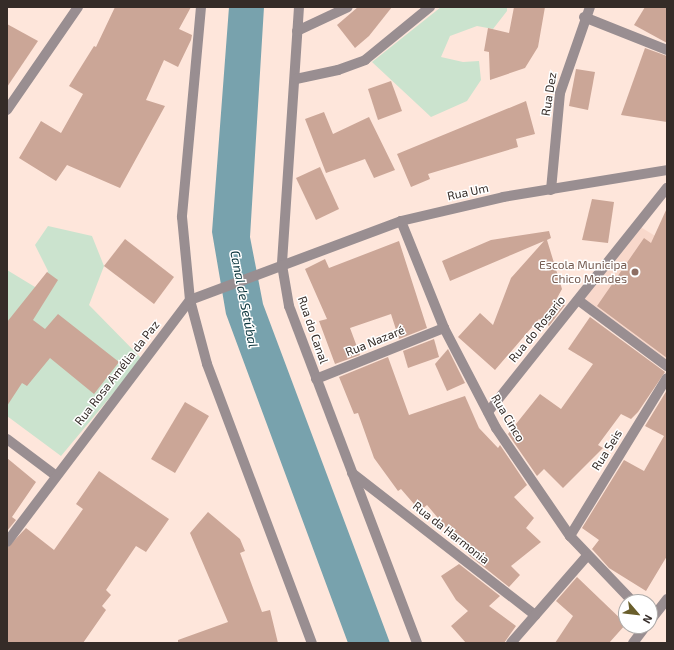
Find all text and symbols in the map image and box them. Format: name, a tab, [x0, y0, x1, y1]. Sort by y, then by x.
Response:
street label: Rua Dez	[538, 71, 560, 117]
street label: Rua Um	[446, 181, 490, 203]
water label: Canal de Setúbal	[227, 249, 261, 349]
place label: Escola Municipa Chico Mendes	[539, 258, 627, 286]
marker: Escola Municipa Chico Mendes	[630, 267, 640, 277]
street label: Rua do Rosario	[506, 293, 568, 365]
street label: Rua do Canal	[295, 294, 331, 366]
street label: Rua Rosa Amélia da Paz	[72, 318, 162, 428]
street label: Rua Nazaré	[343, 323, 407, 359]
street label: Rua Cinco	[488, 392, 528, 444]
street label: Rua Seis	[589, 427, 625, 473]
street label: Rua da Harmonia	[410, 499, 492, 567]
north arrow	[618, 594, 658, 634]
text: N	[641, 613, 656, 626]

